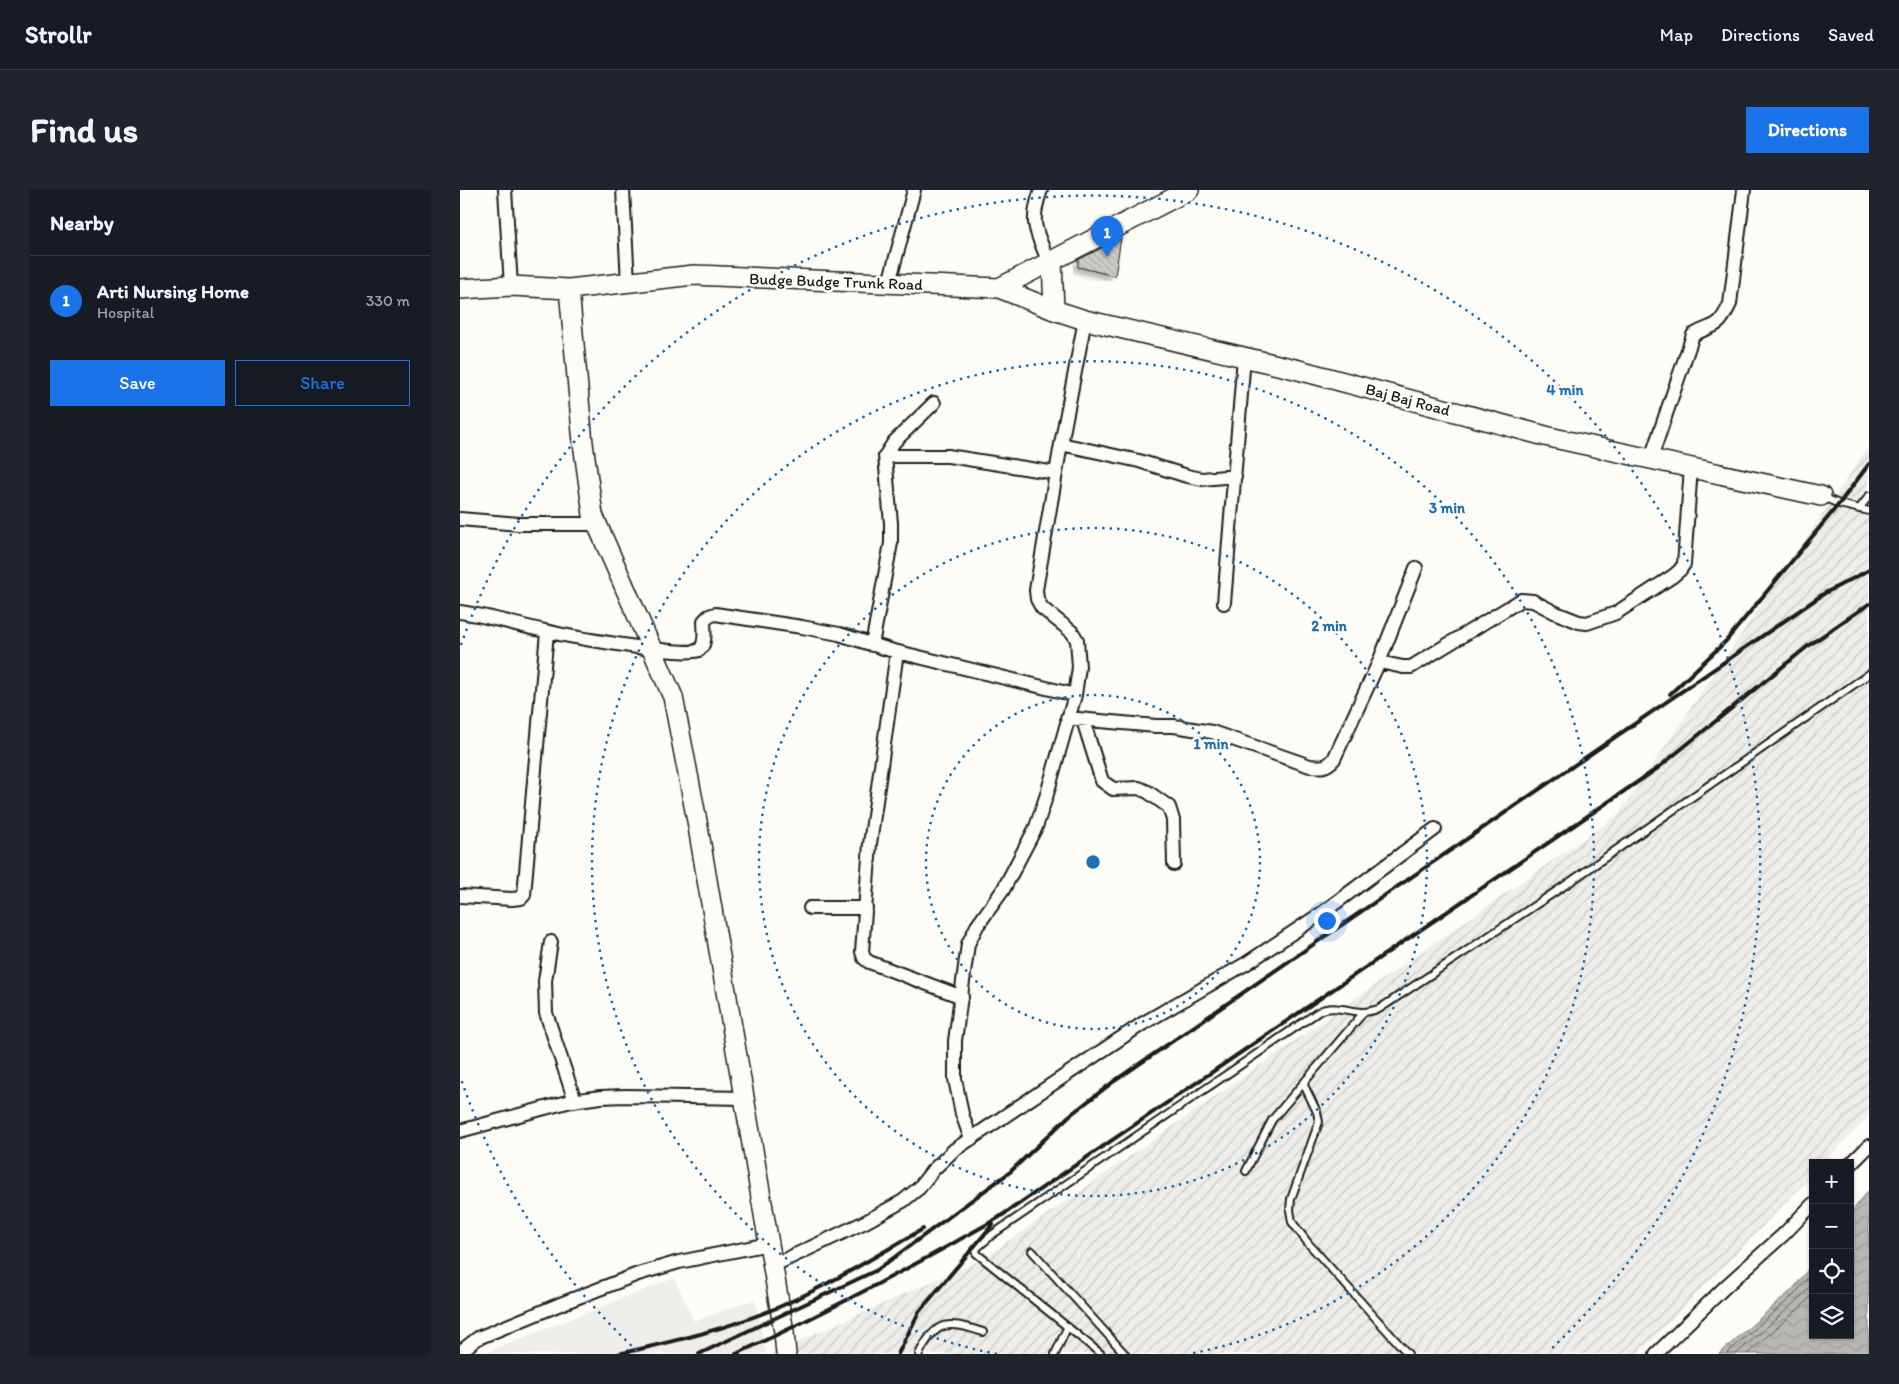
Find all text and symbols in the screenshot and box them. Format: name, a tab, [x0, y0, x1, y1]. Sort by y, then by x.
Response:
text: Strollr	[25, 20, 91, 49]
text: Map	[1660, 24, 1693, 46]
text: Directions	[1721, 24, 1800, 46]
text: Saved	[1828, 24, 1874, 46]
button: Directions	[1746, 107, 1869, 153]
text: Find us	[30, 109, 138, 151]
text: Nearby	[50, 210, 114, 235]
pin: 1	[1091, 216, 1123, 257]
street label: Budge Budge Trunk Road	[749, 269, 924, 294]
text: Arti Nursing Home	[97, 280, 249, 303]
text: 1	[62, 291, 70, 310]
text: 330 m	[366, 291, 410, 310]
text: Hospital	[97, 303, 154, 322]
button: Save	[50, 360, 225, 406]
button: Share	[235, 360, 410, 406]
street label: Baj Baj Road	[1363, 379, 1453, 420]
text: 4 min	[1547, 381, 1584, 399]
text: 3 min	[1429, 499, 1466, 517]
text: 2 min	[1311, 617, 1348, 635]
text: 1 min	[1194, 735, 1229, 753]
centre of rings	[1084, 853, 1102, 871]
your location	[1314, 908, 1340, 934]
map controls	[1809, 1159, 1854, 1339]
button: +	[1809, 1159, 1854, 1204]
button: −	[1809, 1204, 1854, 1249]
button: locate	[1809, 1249, 1854, 1294]
button: layers	[1809, 1294, 1854, 1339]

